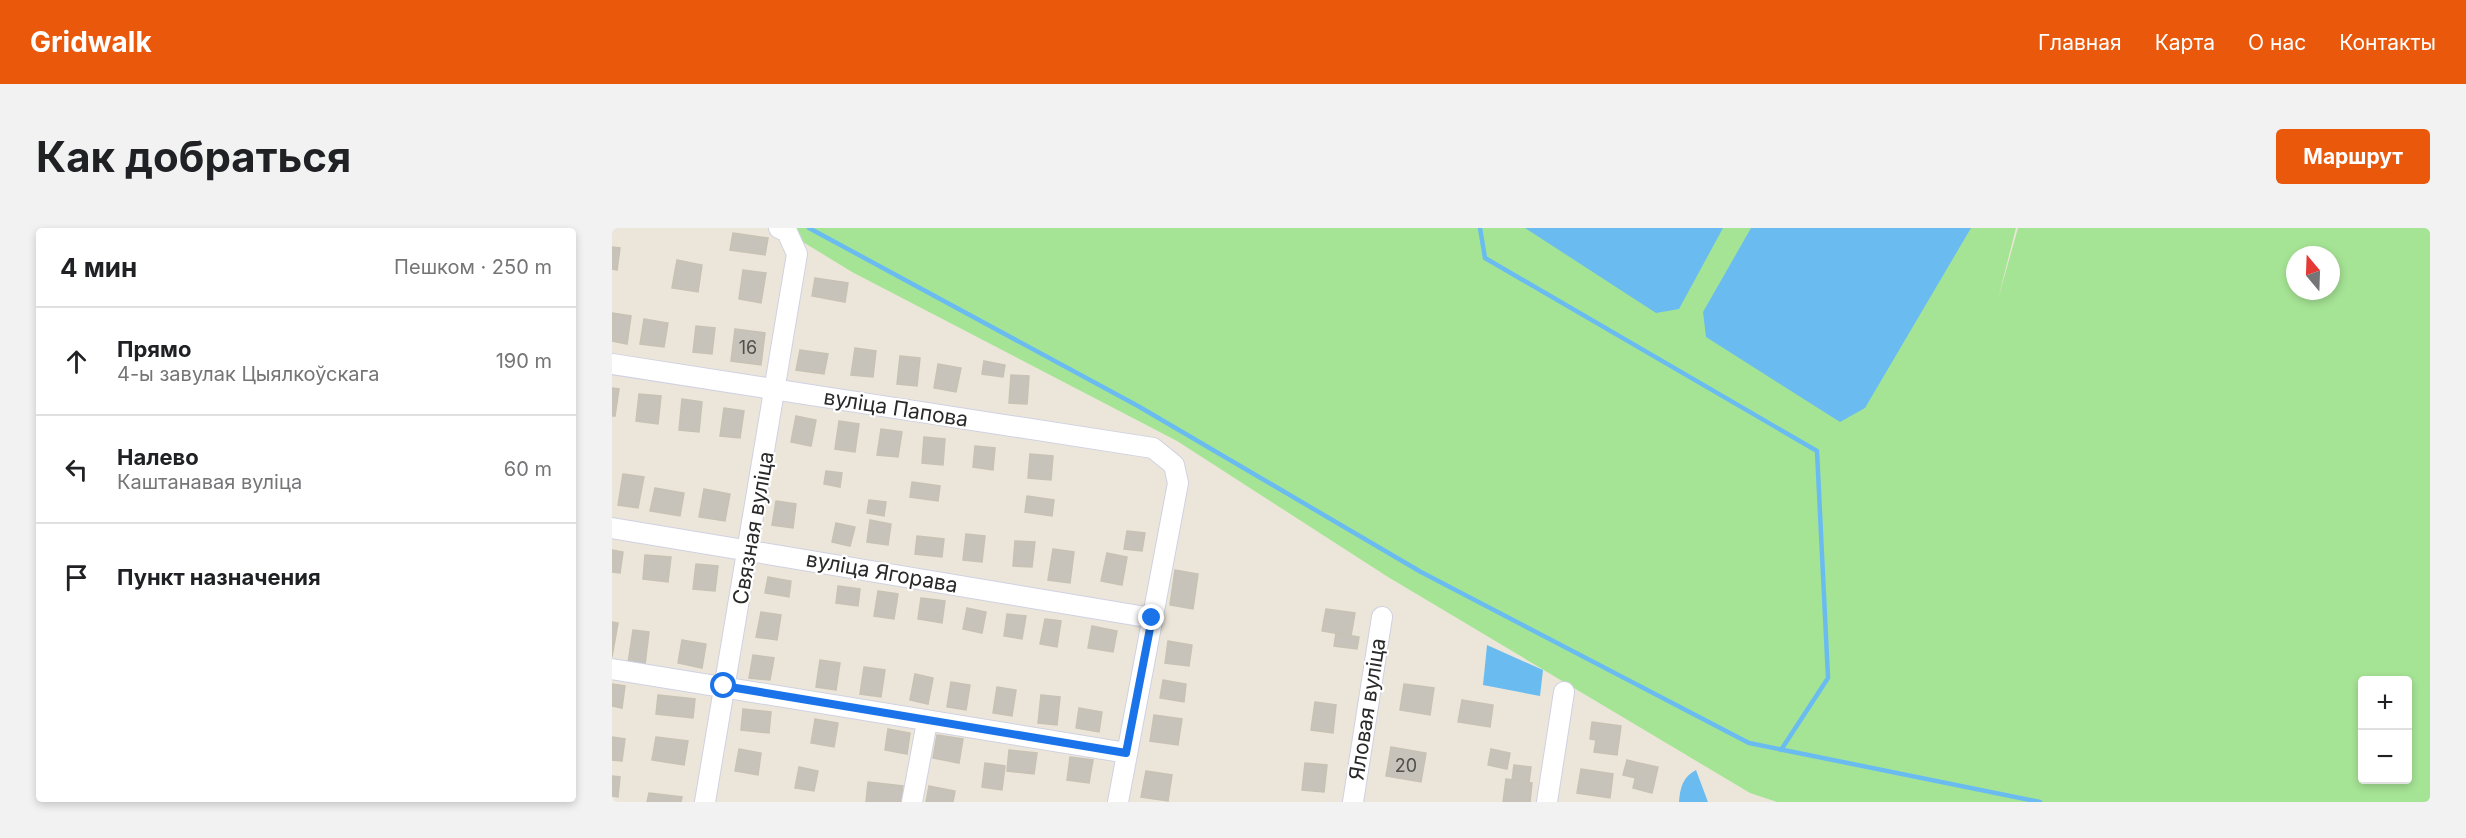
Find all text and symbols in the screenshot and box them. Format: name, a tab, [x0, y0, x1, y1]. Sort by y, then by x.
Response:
text: Gridwalk	[30, 25, 152, 59]
text: Главная	[2038, 30, 2122, 55]
text: Карта	[2155, 30, 2215, 55]
text: О нас	[2248, 30, 2306, 55]
text: Контакты	[2339, 30, 2436, 55]
button: Маршрут	[2276, 129, 2430, 184]
text: Как добраться	[36, 131, 351, 182]
north arrow	[2286, 246, 2340, 300]
text: 4 мин	[60, 252, 137, 283]
text: Пешком · 250 m	[394, 255, 552, 279]
text: Прямо	[117, 336, 191, 362]
house number: 16	[739, 337, 757, 358]
icon: ahead	[60, 345, 93, 378]
text: 190 m	[496, 349, 552, 373]
text: 4-ы завулак Цыялкоўскага	[117, 362, 379, 386]
street label: вуліца Папова	[822, 384, 970, 432]
text: Налево	[117, 444, 199, 470]
street label: Связная вуліца	[727, 449, 779, 607]
icon: left	[60, 453, 93, 486]
text: 60 m	[504, 457, 552, 481]
text: Каштанавая вуліца	[117, 470, 302, 494]
street label: вуліца Ягорава	[804, 546, 960, 598]
icon: arrive	[60, 561, 93, 594]
text: Пункт назначения	[117, 564, 321, 590]
route end	[1138, 604, 1164, 630]
street label: Яловая вуліца	[1343, 636, 1391, 782]
route start	[710, 672, 736, 698]
map controls	[2358, 676, 2412, 784]
button: +	[2358, 676, 2412, 730]
button: −	[2358, 730, 2412, 784]
house number: 20	[1395, 755, 1417, 776]

